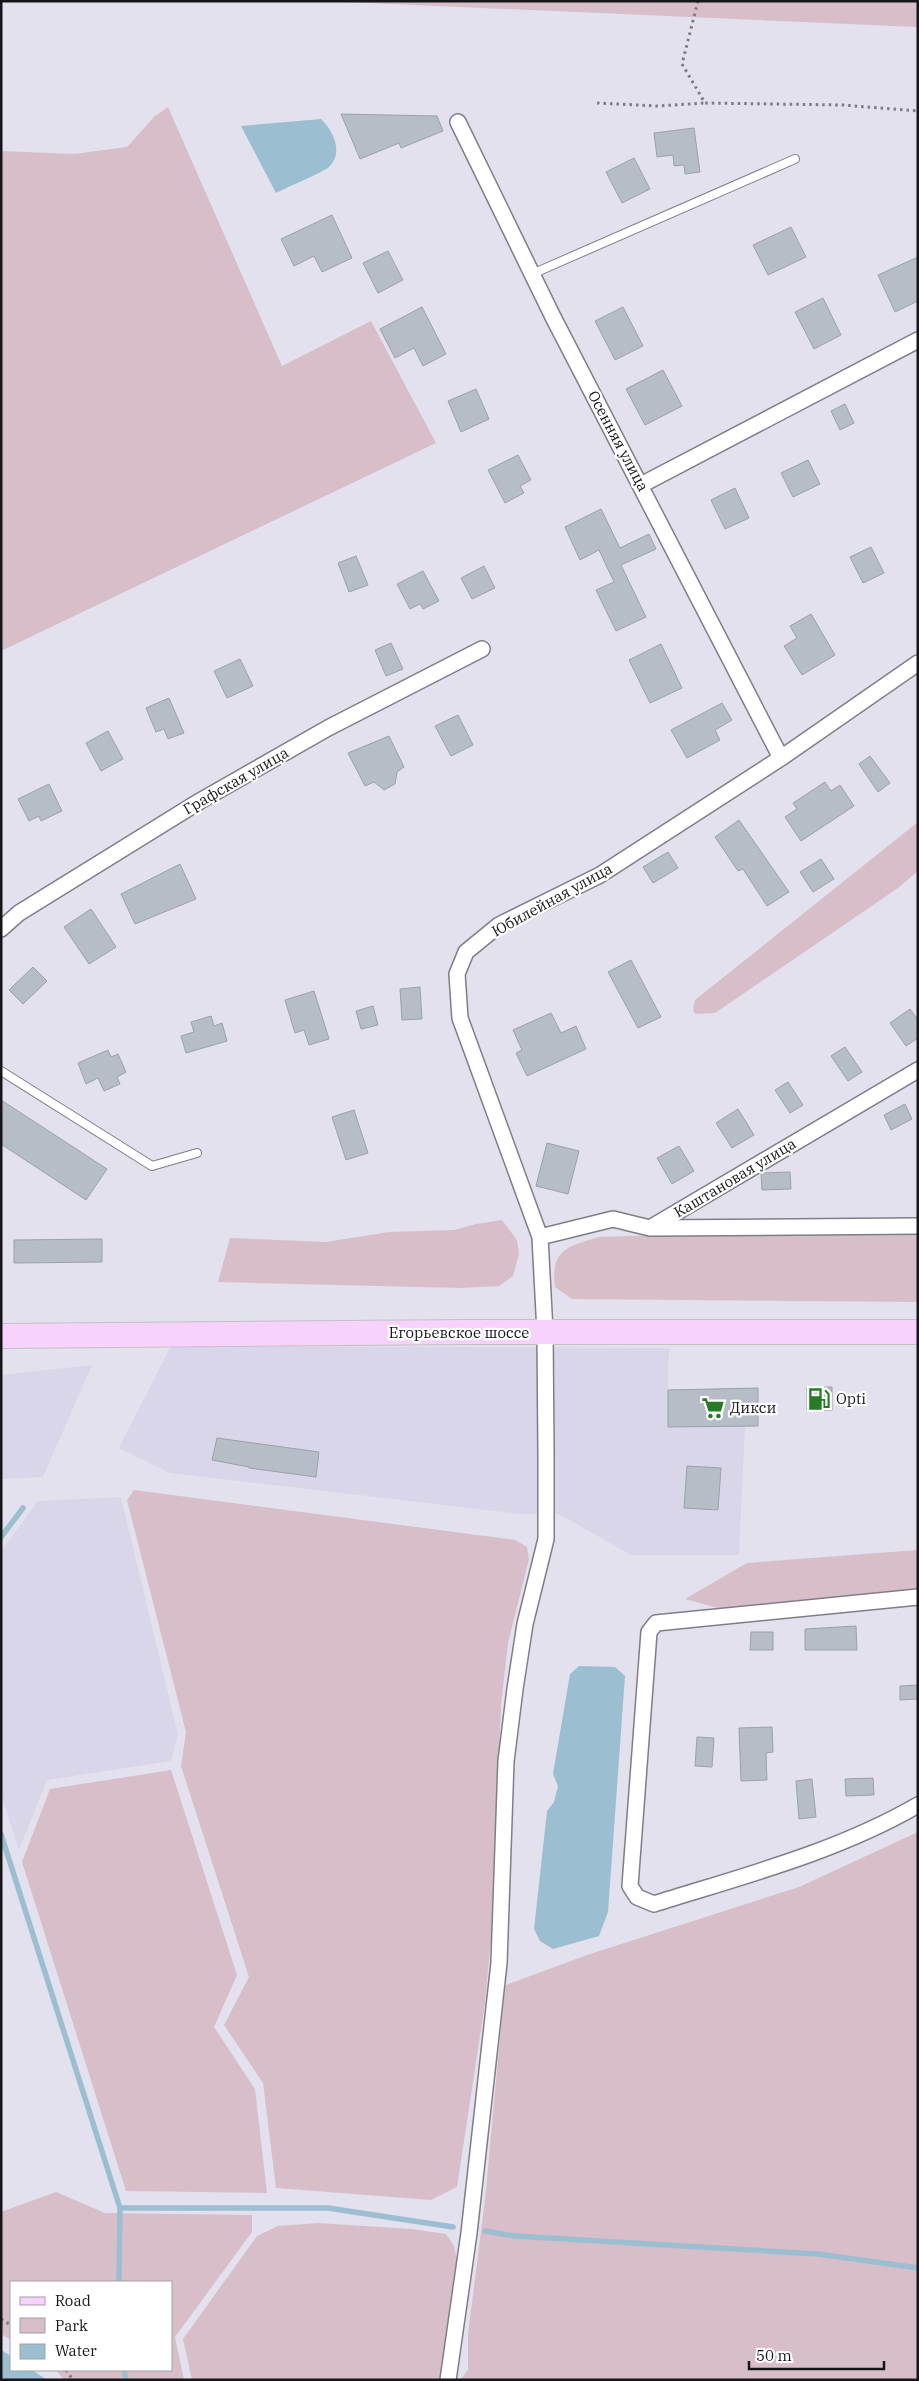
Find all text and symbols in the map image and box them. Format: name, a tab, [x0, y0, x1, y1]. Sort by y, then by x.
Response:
street label: Осенняя улица	[584, 387, 653, 494]
street label: Графская улица	[180, 743, 292, 818]
street label: Юбилейная улица	[488, 859, 615, 941]
street label: Каштановая улица	[670, 1134, 799, 1222]
street label: Егорьевское шоссе	[389, 1323, 529, 1342]
fuel station icon: Opti	[806, 1386, 832, 1412]
place label: Opti	[836, 1389, 866, 1408]
supermarket icon: Дикси	[700, 1395, 726, 1421]
place label: Дикси	[730, 1398, 777, 1417]
legend	[10, 2281, 172, 2371]
text: Road	[55, 2291, 91, 2310]
text: Park	[55, 2316, 88, 2335]
scale bar	[749, 2338, 884, 2370]
text: Water	[55, 2341, 97, 2360]
text: 50 m	[756, 2346, 792, 2365]

